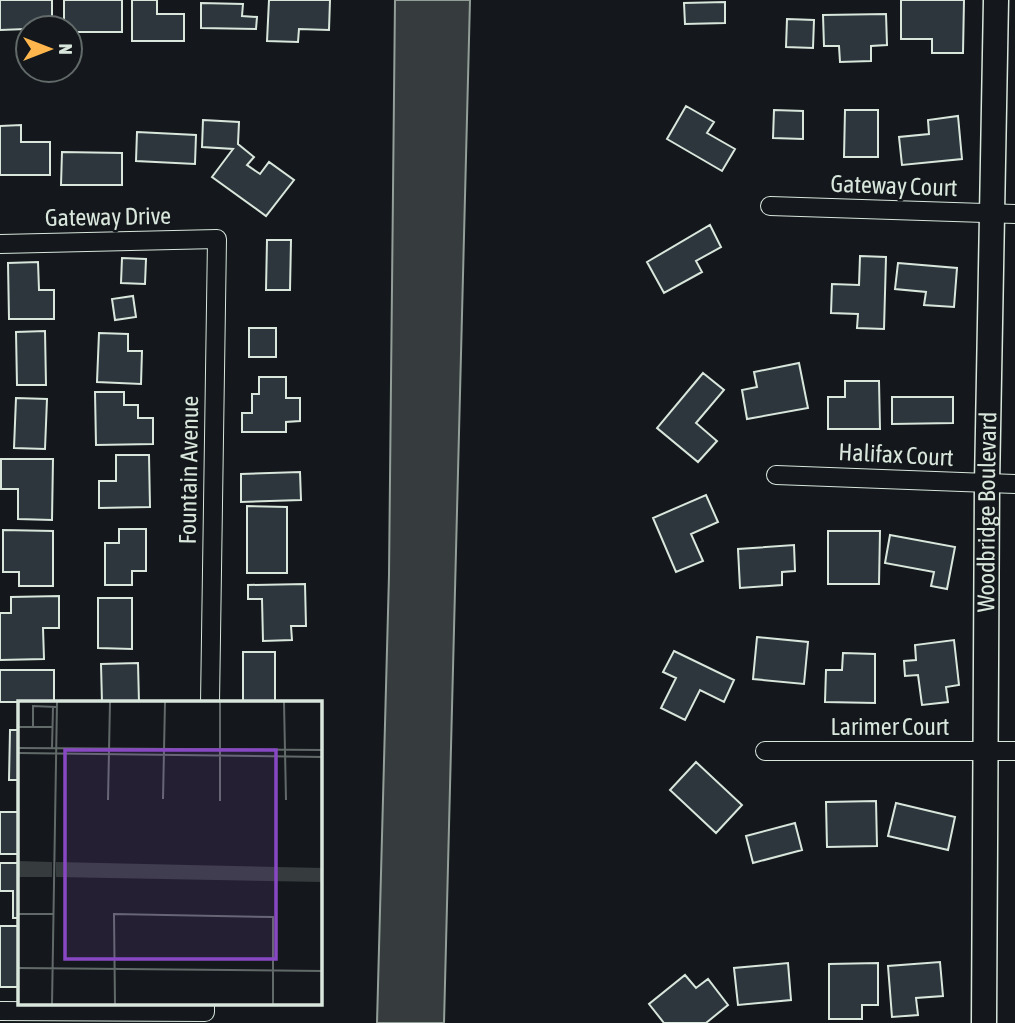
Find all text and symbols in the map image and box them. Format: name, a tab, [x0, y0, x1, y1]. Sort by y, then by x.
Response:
north arrow	[14, 14, 84, 84]
text: N	[55, 43, 77, 55]
street label: Gateway Court	[830, 170, 958, 201]
street label: Gateway Drive	[45, 202, 171, 231]
street label: Fountain Avenue	[174, 395, 203, 545]
street label: Woodbridge Boulevard	[972, 412, 1001, 612]
street label: Halifax Court	[838, 438, 954, 471]
inset map	[18, 701, 322, 1006]
street label: Larimer Court	[830, 713, 950, 740]

